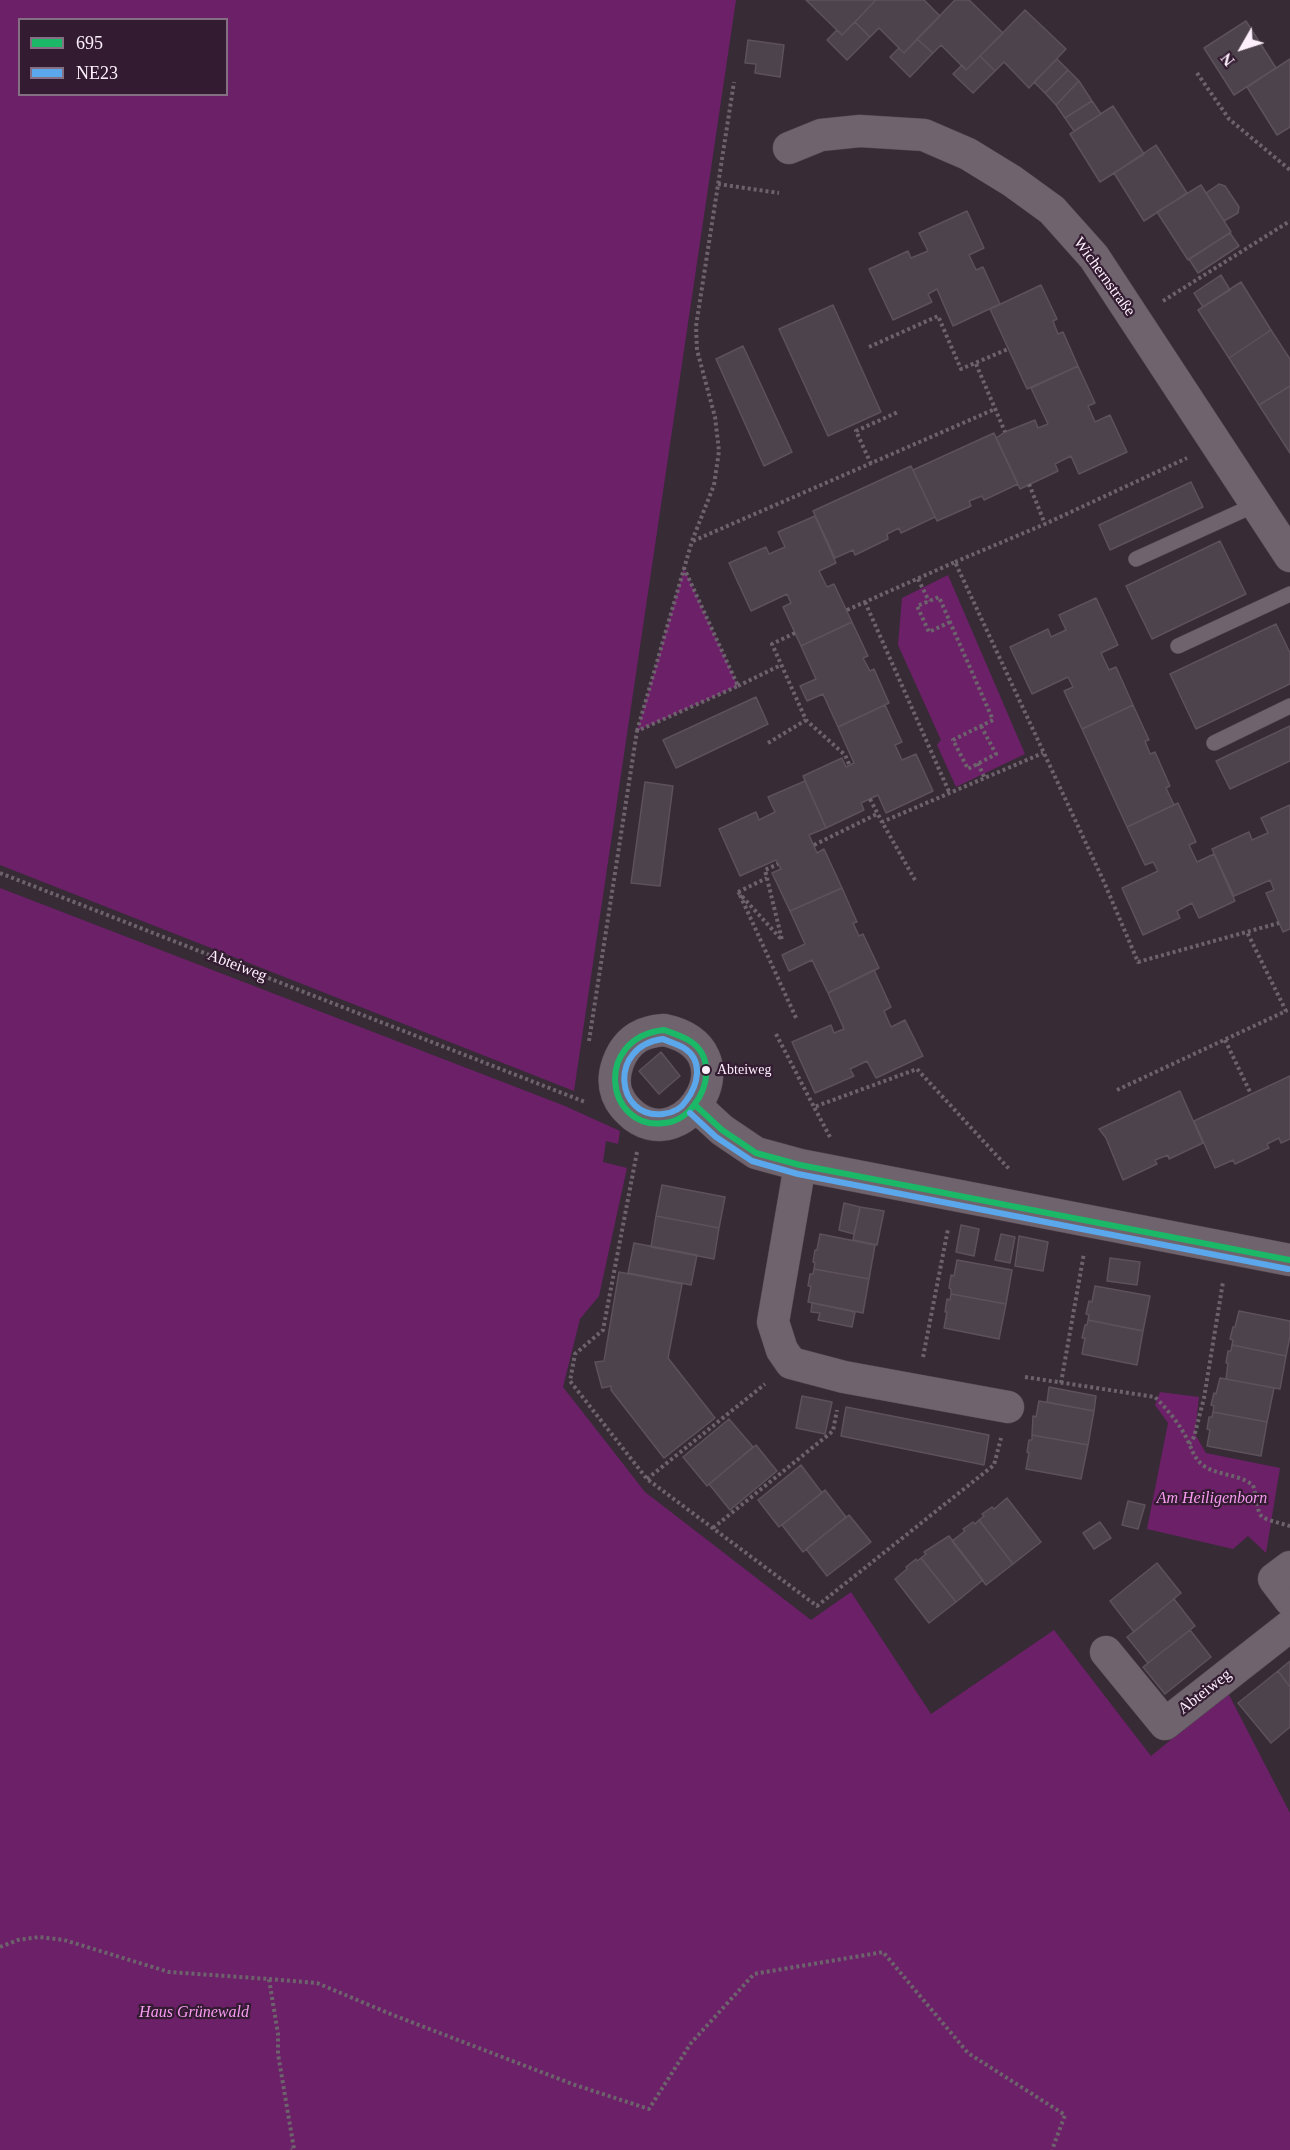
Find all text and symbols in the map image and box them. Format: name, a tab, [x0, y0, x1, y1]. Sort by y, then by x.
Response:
legend	[18, 18, 228, 96]
north arrow	[1212, 18, 1272, 78]
text: 695	[76, 33, 103, 53]
text: N	[1217, 50, 1238, 69]
text: NE23	[76, 63, 118, 83]
street label: Wichernstraße	[1069, 234, 1139, 320]
street label: Abteiweg	[205, 946, 269, 986]
place label: Abteiweg	[717, 1062, 771, 1078]
marker: Abteiweg	[700, 1064, 712, 1076]
park label: Am Heiligenborn	[1157, 1489, 1267, 1509]
street label: Abteiweg	[1175, 1665, 1235, 1719]
park label: Haus Grünewald	[139, 2003, 249, 2023]

